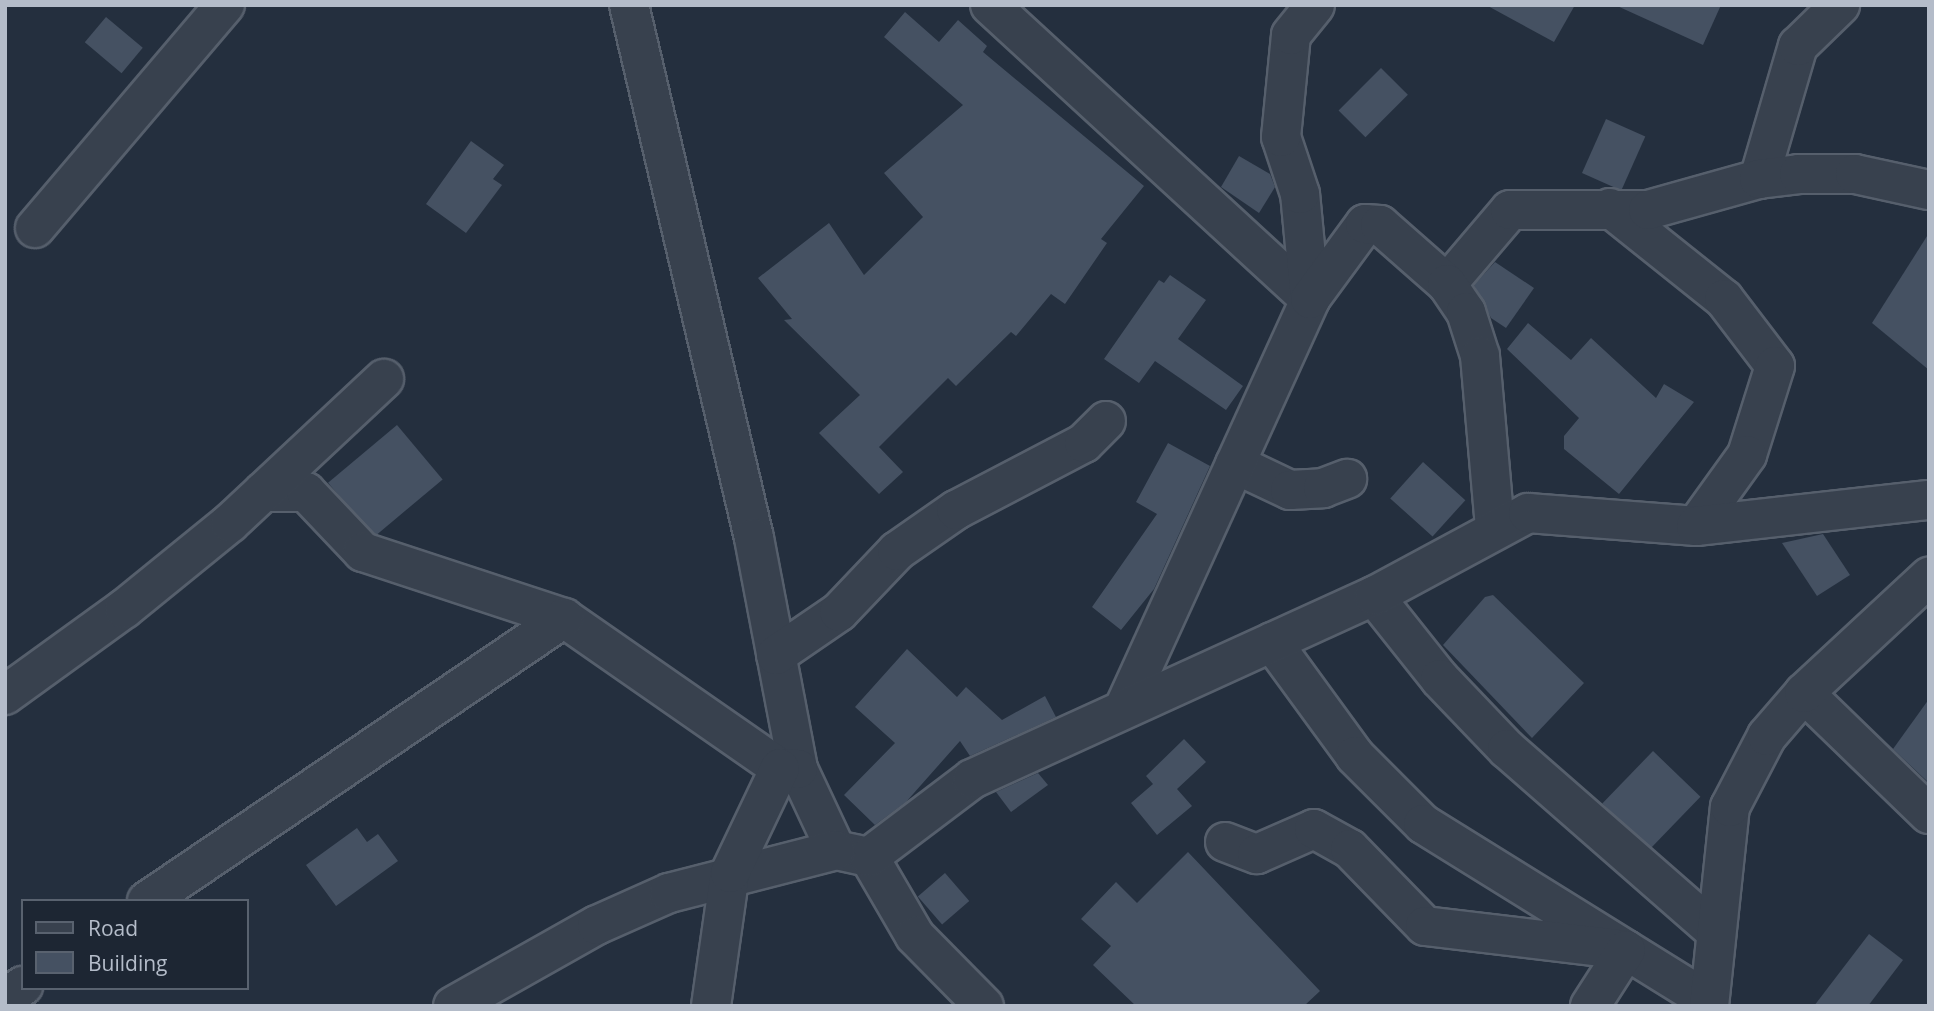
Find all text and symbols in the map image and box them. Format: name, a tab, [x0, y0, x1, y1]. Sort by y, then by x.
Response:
legend	[21, 899, 248, 990]
text: Road	[88, 914, 138, 942]
text: Building	[88, 949, 167, 977]

